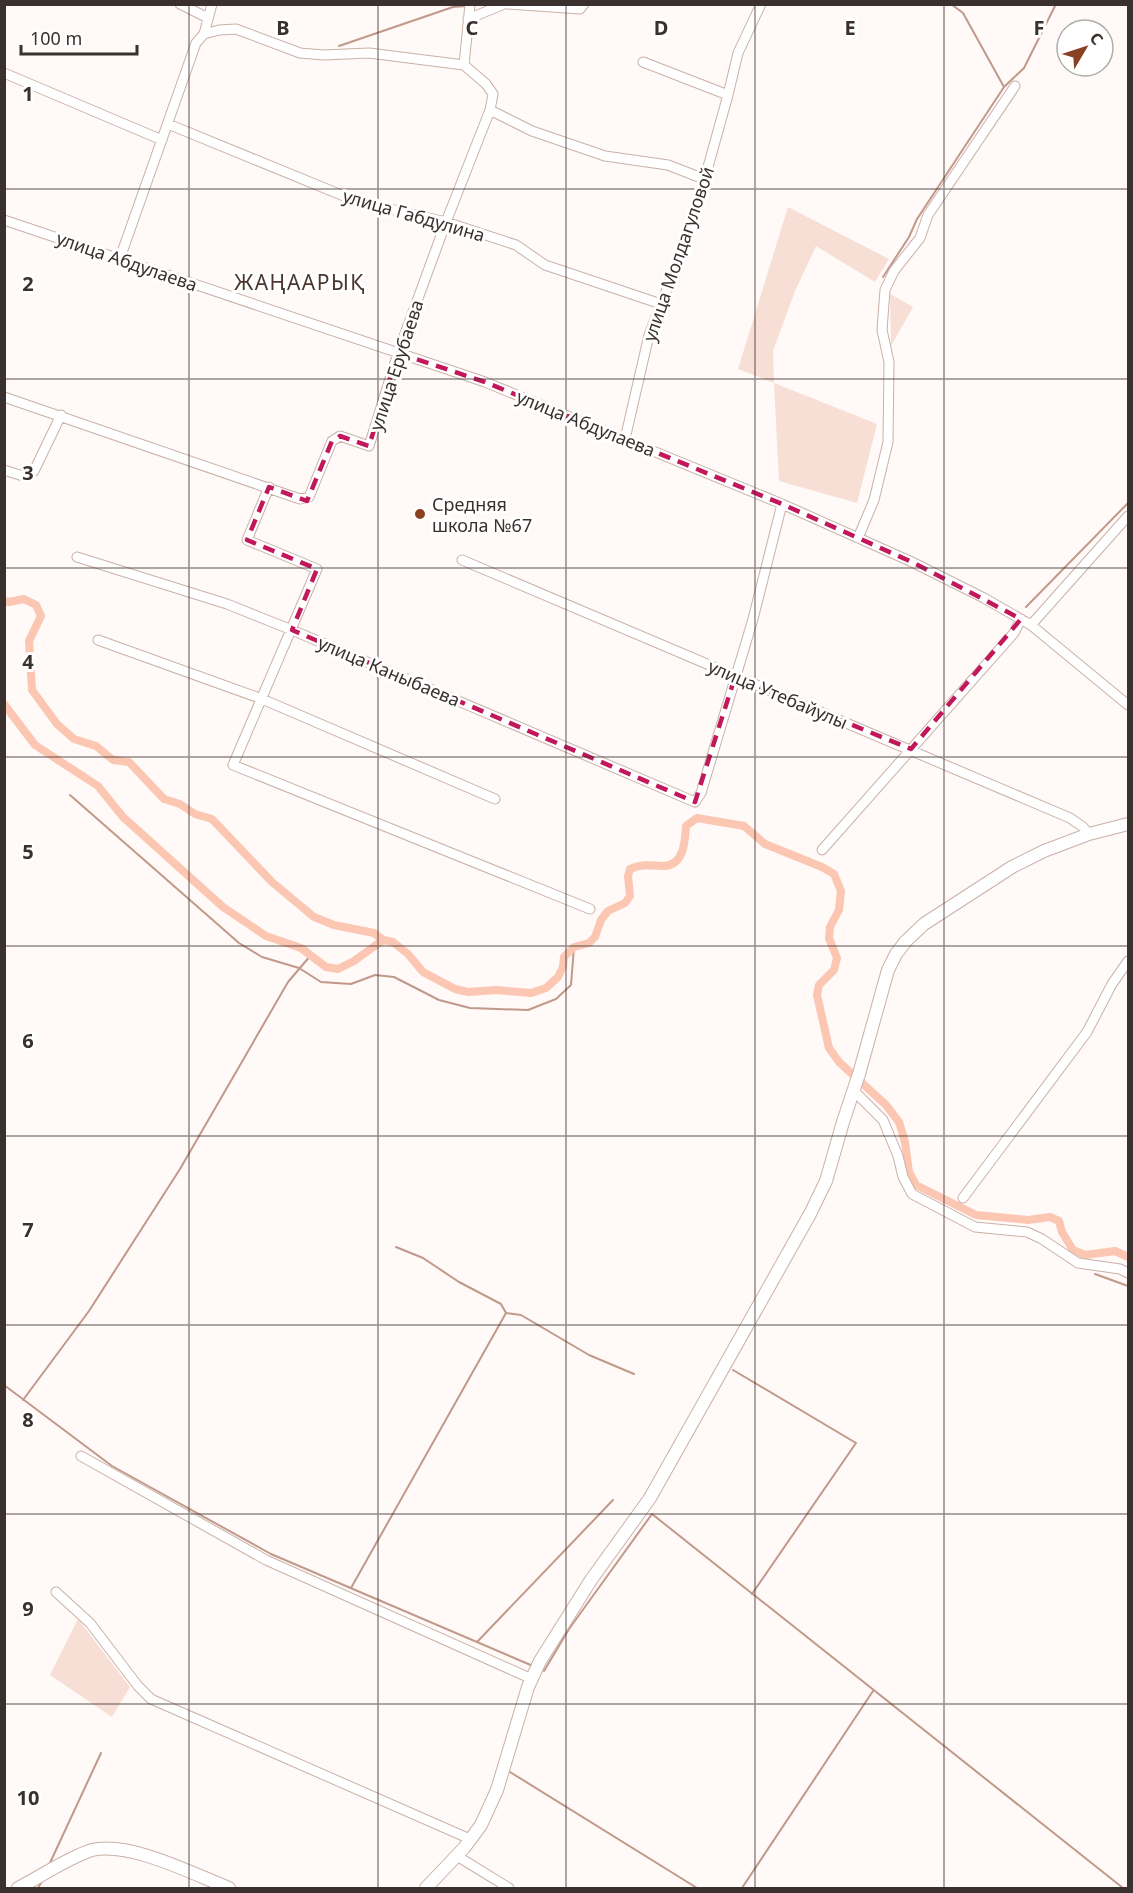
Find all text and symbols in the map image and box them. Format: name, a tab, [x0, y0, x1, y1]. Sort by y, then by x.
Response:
text: B	[276, 14, 290, 41]
text: C	[466, 14, 479, 41]
text: D	[654, 14, 668, 41]
text: E	[844, 14, 856, 41]
text: F	[1034, 14, 1044, 41]
scale bar	[21, 18, 136, 56]
north arrow	[1055, 18, 1115, 78]
text: 100 m	[30, 26, 82, 50]
text: С	[1085, 28, 1108, 49]
text: 1	[22, 80, 34, 107]
street label: улица Молдагуловой	[637, 163, 719, 345]
street label: улица Габдулина	[340, 183, 488, 247]
street label: улица Абдулаева	[53, 226, 201, 296]
district label: ЖАҢААРЫҚ	[234, 268, 366, 296]
text: 2	[22, 270, 34, 297]
street label: улица Ерубаева	[364, 297, 428, 433]
street label: улица Абдулаева	[513, 384, 659, 462]
text: 3	[22, 459, 34, 486]
place label: Средняя школа №67	[432, 492, 532, 537]
marker: Средняя школа №67	[413, 507, 427, 521]
street label: улица Каныбаева	[314, 630, 464, 712]
text: 4	[22, 648, 34, 675]
street label: улица Утебайулы	[705, 654, 851, 734]
text: 5	[22, 838, 34, 865]
text: 6	[22, 1027, 34, 1054]
text: 7	[22, 1216, 34, 1243]
text: 8	[22, 1406, 34, 1433]
text: 9	[22, 1595, 34, 1622]
text: 10	[17, 1784, 39, 1811]

